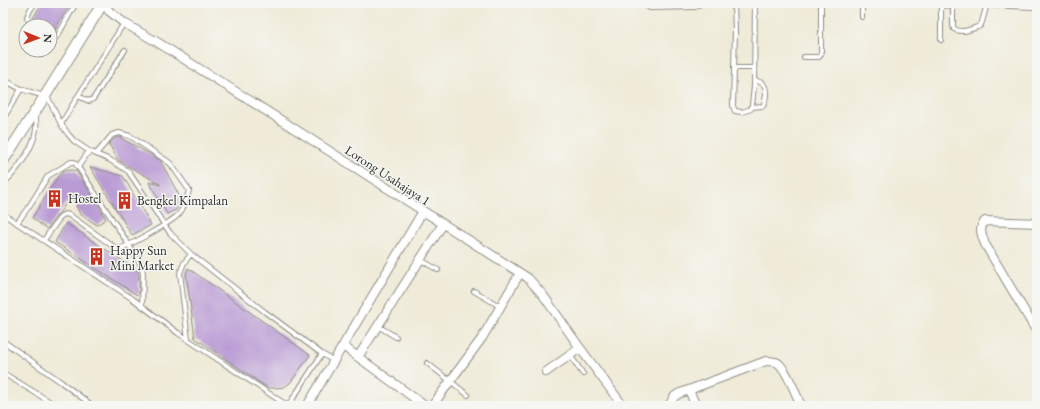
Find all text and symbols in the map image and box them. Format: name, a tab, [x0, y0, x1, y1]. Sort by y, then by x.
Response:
north arrow	[18, 18, 58, 58]
text: N	[41, 34, 55, 43]
street label: Lorong Usahajaya 1	[342, 142, 434, 209]
building icon: Hostel	[45, 188, 65, 208]
place label: Hostel	[68, 190, 101, 207]
building icon: Bengkel Kimpalan	[114, 190, 134, 210]
place label: Bengkel Kimpalan	[137, 192, 228, 209]
place label: Happy Sun Mini Market	[110, 242, 174, 274]
building icon: Happy Sun Mini Market	[87, 247, 107, 267]

